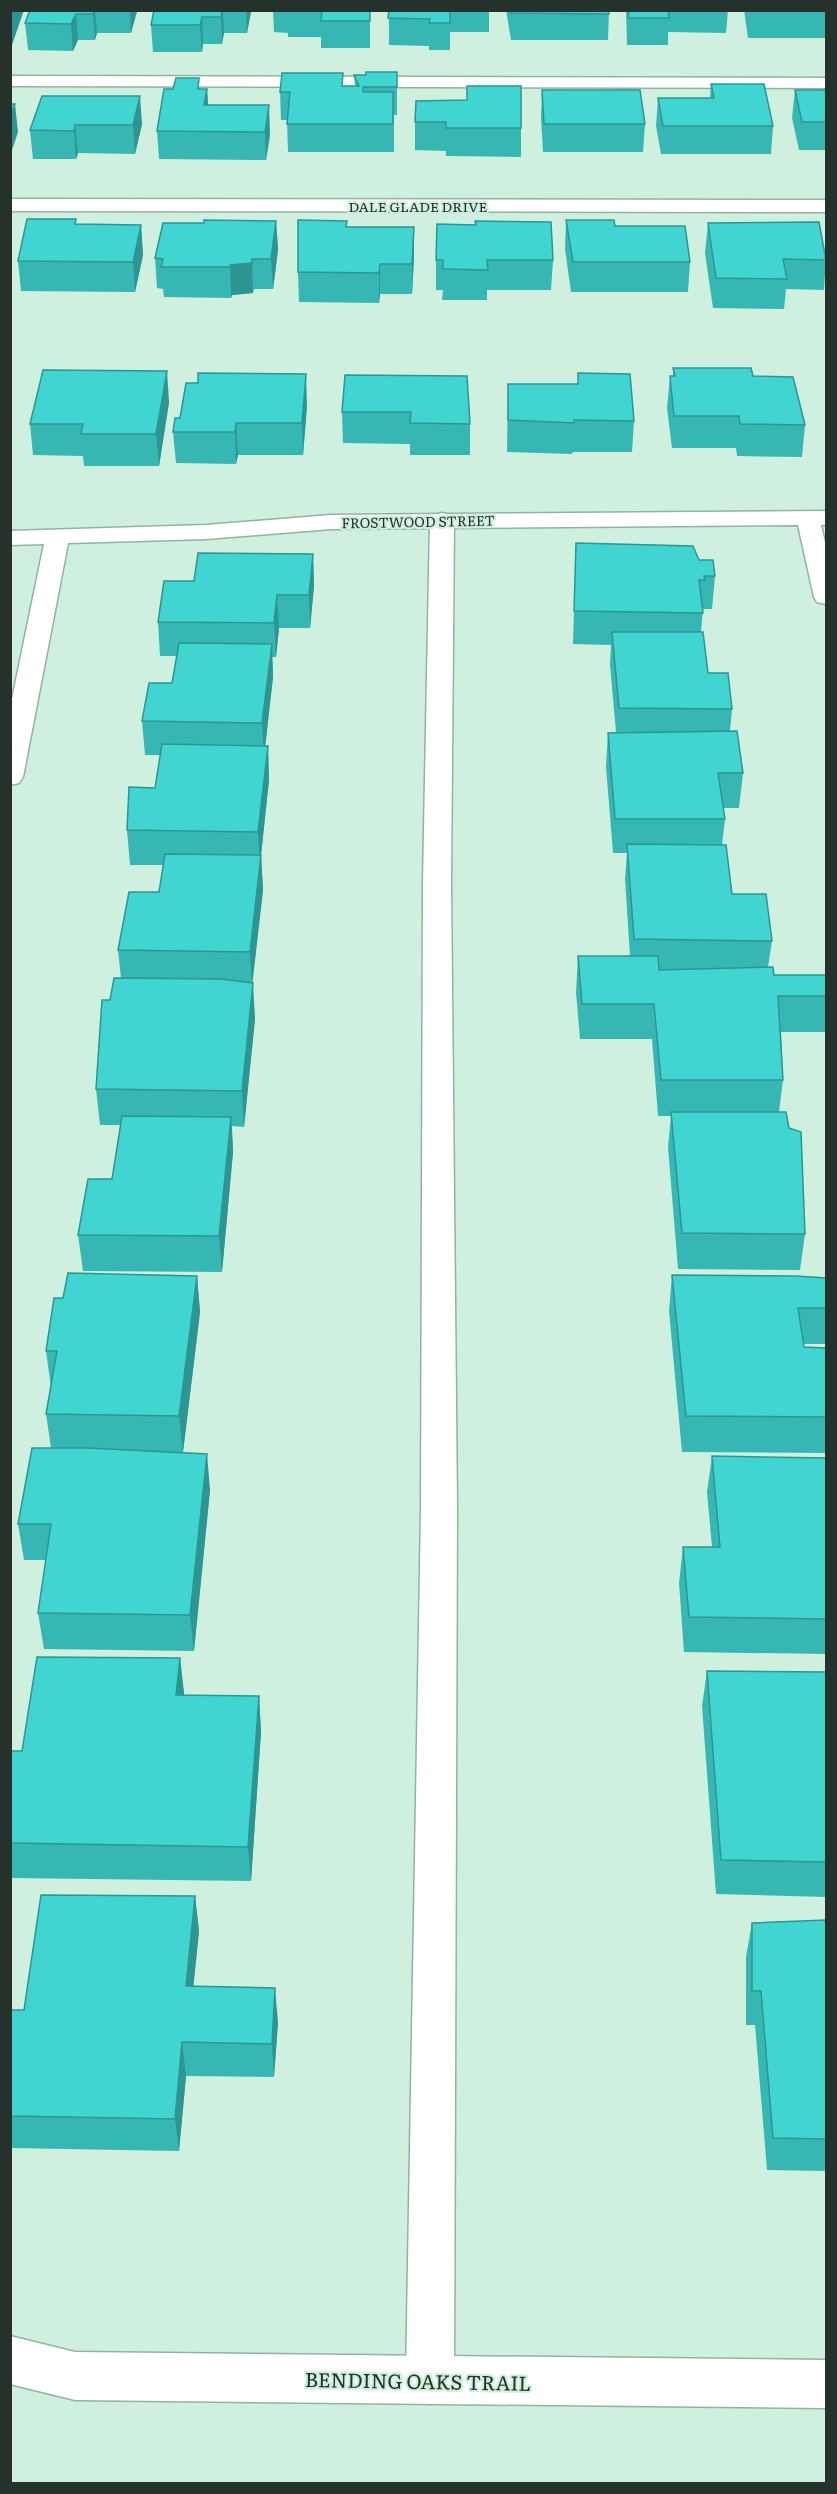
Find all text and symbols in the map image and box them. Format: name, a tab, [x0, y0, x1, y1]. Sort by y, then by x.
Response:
street label: DALE GLADE DRIVE	[349, 196, 488, 216]
street label: FROSTWOOD STREET	[341, 510, 495, 532]
street label: BENDING OAKS TRAIL	[305, 2363, 531, 2397]

